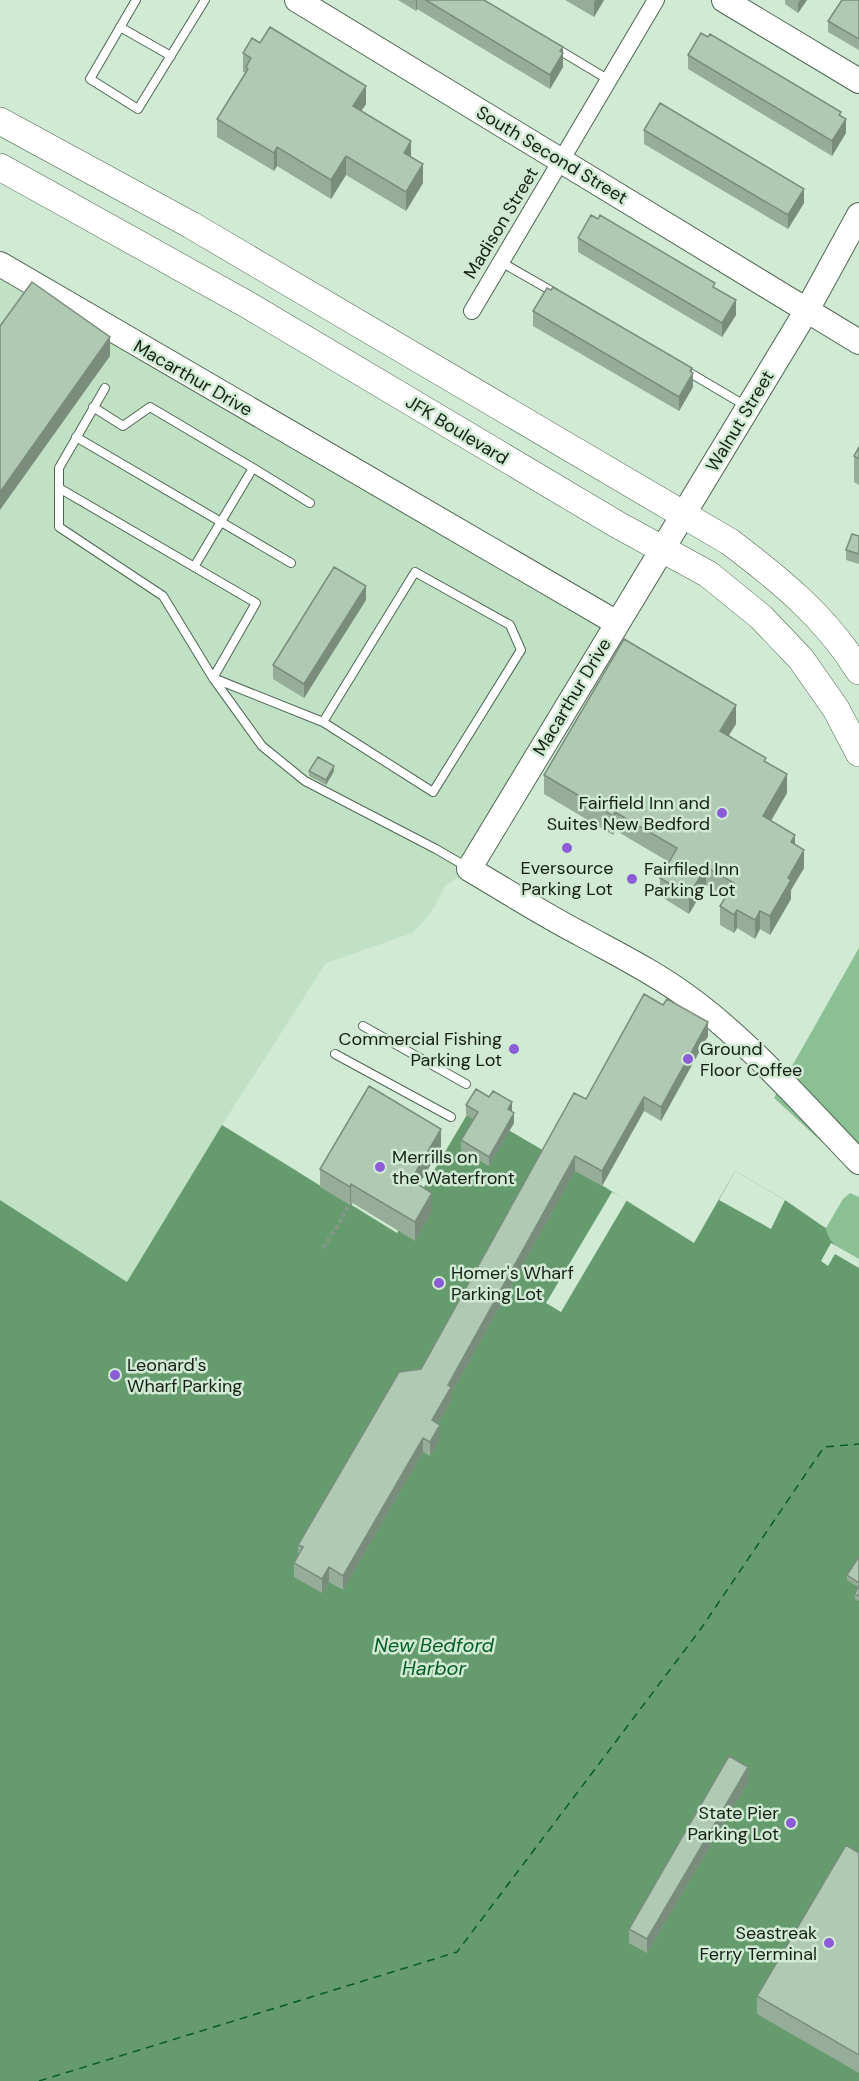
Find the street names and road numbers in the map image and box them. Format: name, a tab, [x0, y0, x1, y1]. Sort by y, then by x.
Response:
street label: South Second Street	[472, 100, 632, 210]
street label: Madison Street	[458, 163, 544, 283]
street label: Macarthur Drive	[129, 334, 257, 422]
street label: Walnut Street	[700, 366, 780, 476]
street label: JFK Boulevard	[401, 390, 513, 470]
street label: Macarthur Drive	[527, 634, 617, 760]

